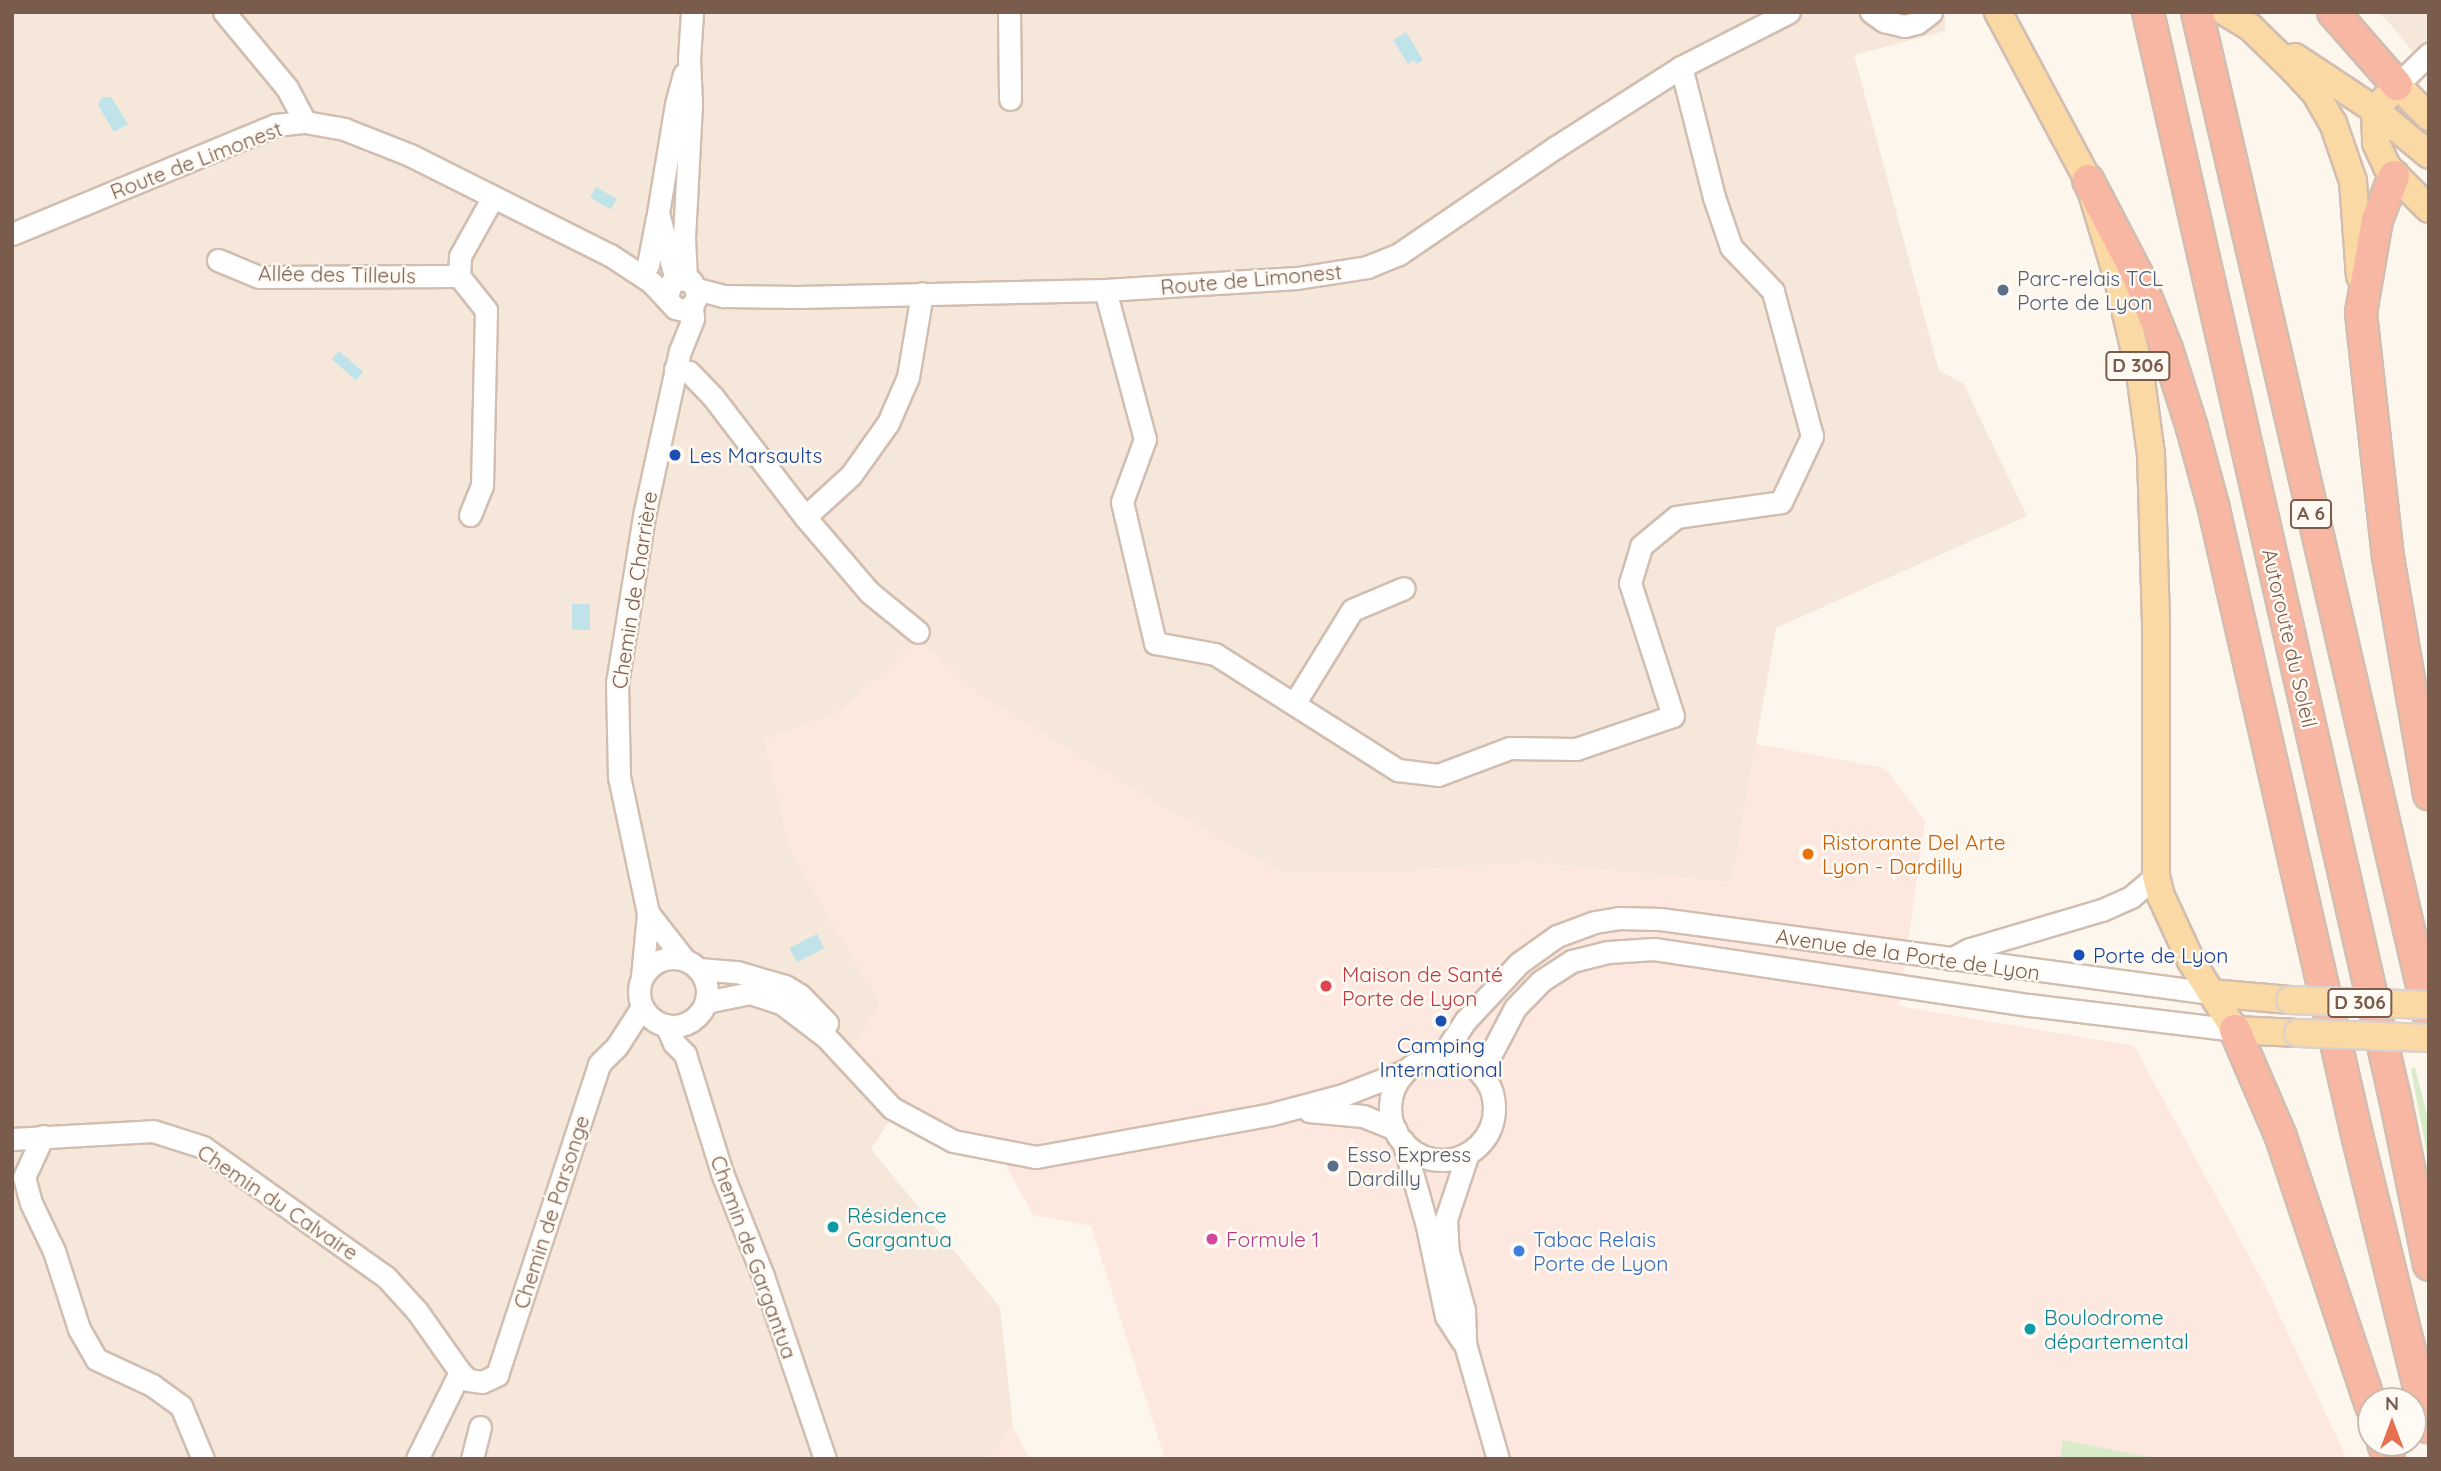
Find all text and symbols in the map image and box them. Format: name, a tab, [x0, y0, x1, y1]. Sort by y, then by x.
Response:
street label: Route de Limonest	[107, 116, 285, 204]
street label: Route de Limonest	[1159, 259, 1343, 299]
street label: Allée des Tilleuls	[258, 260, 416, 288]
place label: Parc-relais TCL Porte de Lyon	[2017, 265, 2163, 315]
marker: Parc-relais TCL Porte de Lyon	[1995, 282, 2011, 298]
road number: D 306	[2105, 350, 2171, 382]
place label: Les Marsaults	[689, 442, 822, 468]
marker: Les Marsaults	[667, 447, 683, 463]
street label: Chemin de Charrière	[606, 489, 662, 691]
road number: A 6	[2290, 499, 2332, 530]
street label: Autoroute du Soleil	[2257, 546, 2323, 730]
place label: Ristorante Del Arte Lyon - Dardilly	[1822, 829, 2006, 879]
marker: Ristorante Del Arte Lyon - Dardilly	[1800, 846, 1816, 862]
street label: Avenue de la Porte de Lyon	[1774, 923, 2042, 985]
place label: Porte de Lyon	[2093, 942, 2228, 968]
marker: Porte de Lyon	[2071, 947, 2087, 963]
place label: Maison de Santé Porte de Lyon	[1342, 961, 1503, 1011]
marker: Maison de Santé Porte de Lyon	[1316, 976, 1336, 996]
road number: D 306	[2327, 987, 2393, 1018]
marker: Camping International	[1433, 1013, 1449, 1029]
place label: Camping International	[1379, 1032, 1503, 1082]
street label: Chemin de Parsonge	[508, 1112, 594, 1312]
street label: Chemin du Calvaire	[193, 1139, 363, 1265]
place label: Esso Express Dardilly	[1347, 1141, 1471, 1191]
street label: Chemin de Gargantua	[705, 1152, 803, 1362]
marker: Esso Express Dardilly	[1325, 1158, 1341, 1174]
place label: Résidence Gargantua	[847, 1202, 952, 1252]
marker: Résidence Gargantua	[825, 1219, 841, 1235]
place label: Formule 1	[1226, 1226, 1319, 1252]
place label: Tabac Relais Porte de Lyon	[1533, 1226, 1668, 1276]
marker: Formule 1	[1204, 1231, 1220, 1247]
marker: Tabac Relais Porte de Lyon	[1511, 1243, 1527, 1259]
place label: Boulodrome départemental	[2044, 1304, 2189, 1354]
marker: Boulodrome départemental	[2022, 1321, 2038, 1337]
north arrow	[2357, 1387, 2427, 1457]
text: N	[2385, 1391, 2399, 1415]

